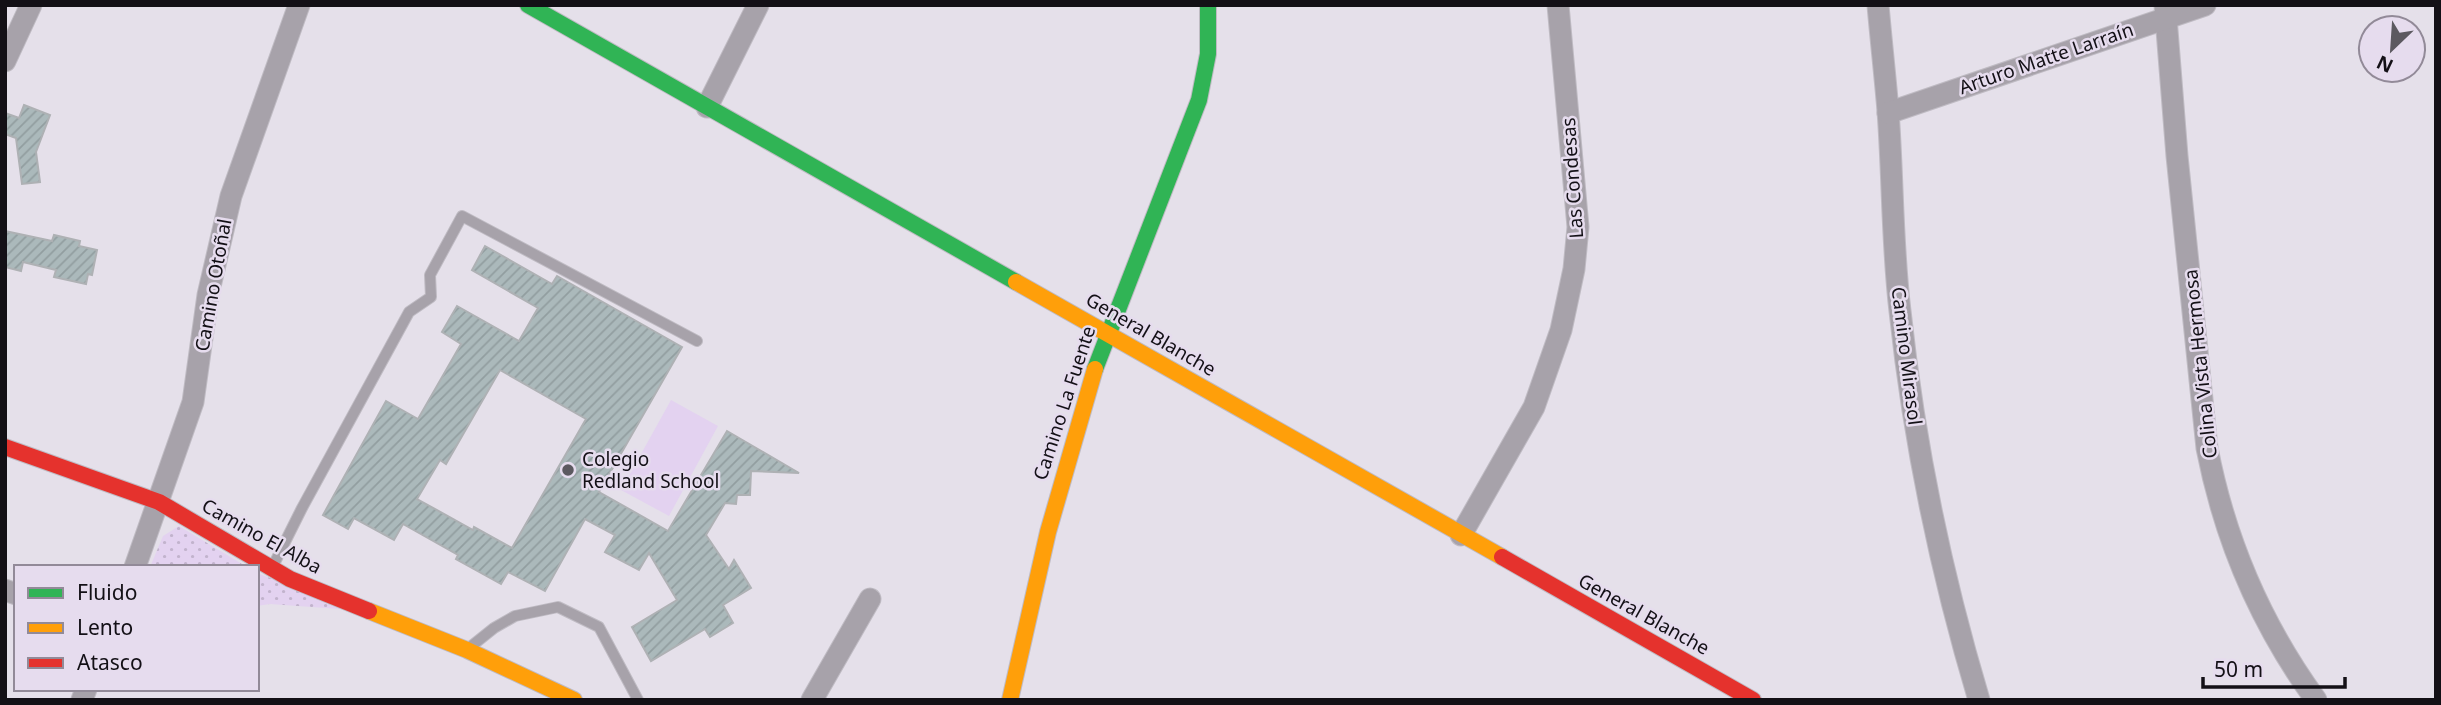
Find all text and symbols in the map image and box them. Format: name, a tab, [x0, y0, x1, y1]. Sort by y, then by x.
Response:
north arrow	[2357, 14, 2427, 84]
street label: Arturo Matte Larraín	[1955, 16, 2137, 100]
text: N	[2372, 49, 2397, 79]
street label: Las Condesas	[1555, 117, 1589, 239]
street label: Camino Otoñal	[189, 217, 237, 353]
street label: Colina Vista Hermosa	[2177, 268, 2223, 460]
street label: Camino Mirasol	[1886, 285, 1928, 427]
street label: General Blanche	[1081, 286, 1221, 382]
street label: Camino La Fuente	[1027, 323, 1101, 483]
place label: Colegio Redland School	[582, 446, 719, 494]
marker: Colegio Redland School	[560, 462, 576, 478]
street label: Camino El Alba	[197, 492, 327, 580]
legend	[14, 565, 259, 691]
street label: General Blanche	[1574, 567, 1714, 661]
text: Fluido	[77, 578, 137, 606]
text: Lento	[77, 613, 133, 641]
scale bar	[2203, 646, 2345, 690]
text: Atasco	[77, 648, 143, 676]
text: 50 m	[2214, 655, 2263, 683]

